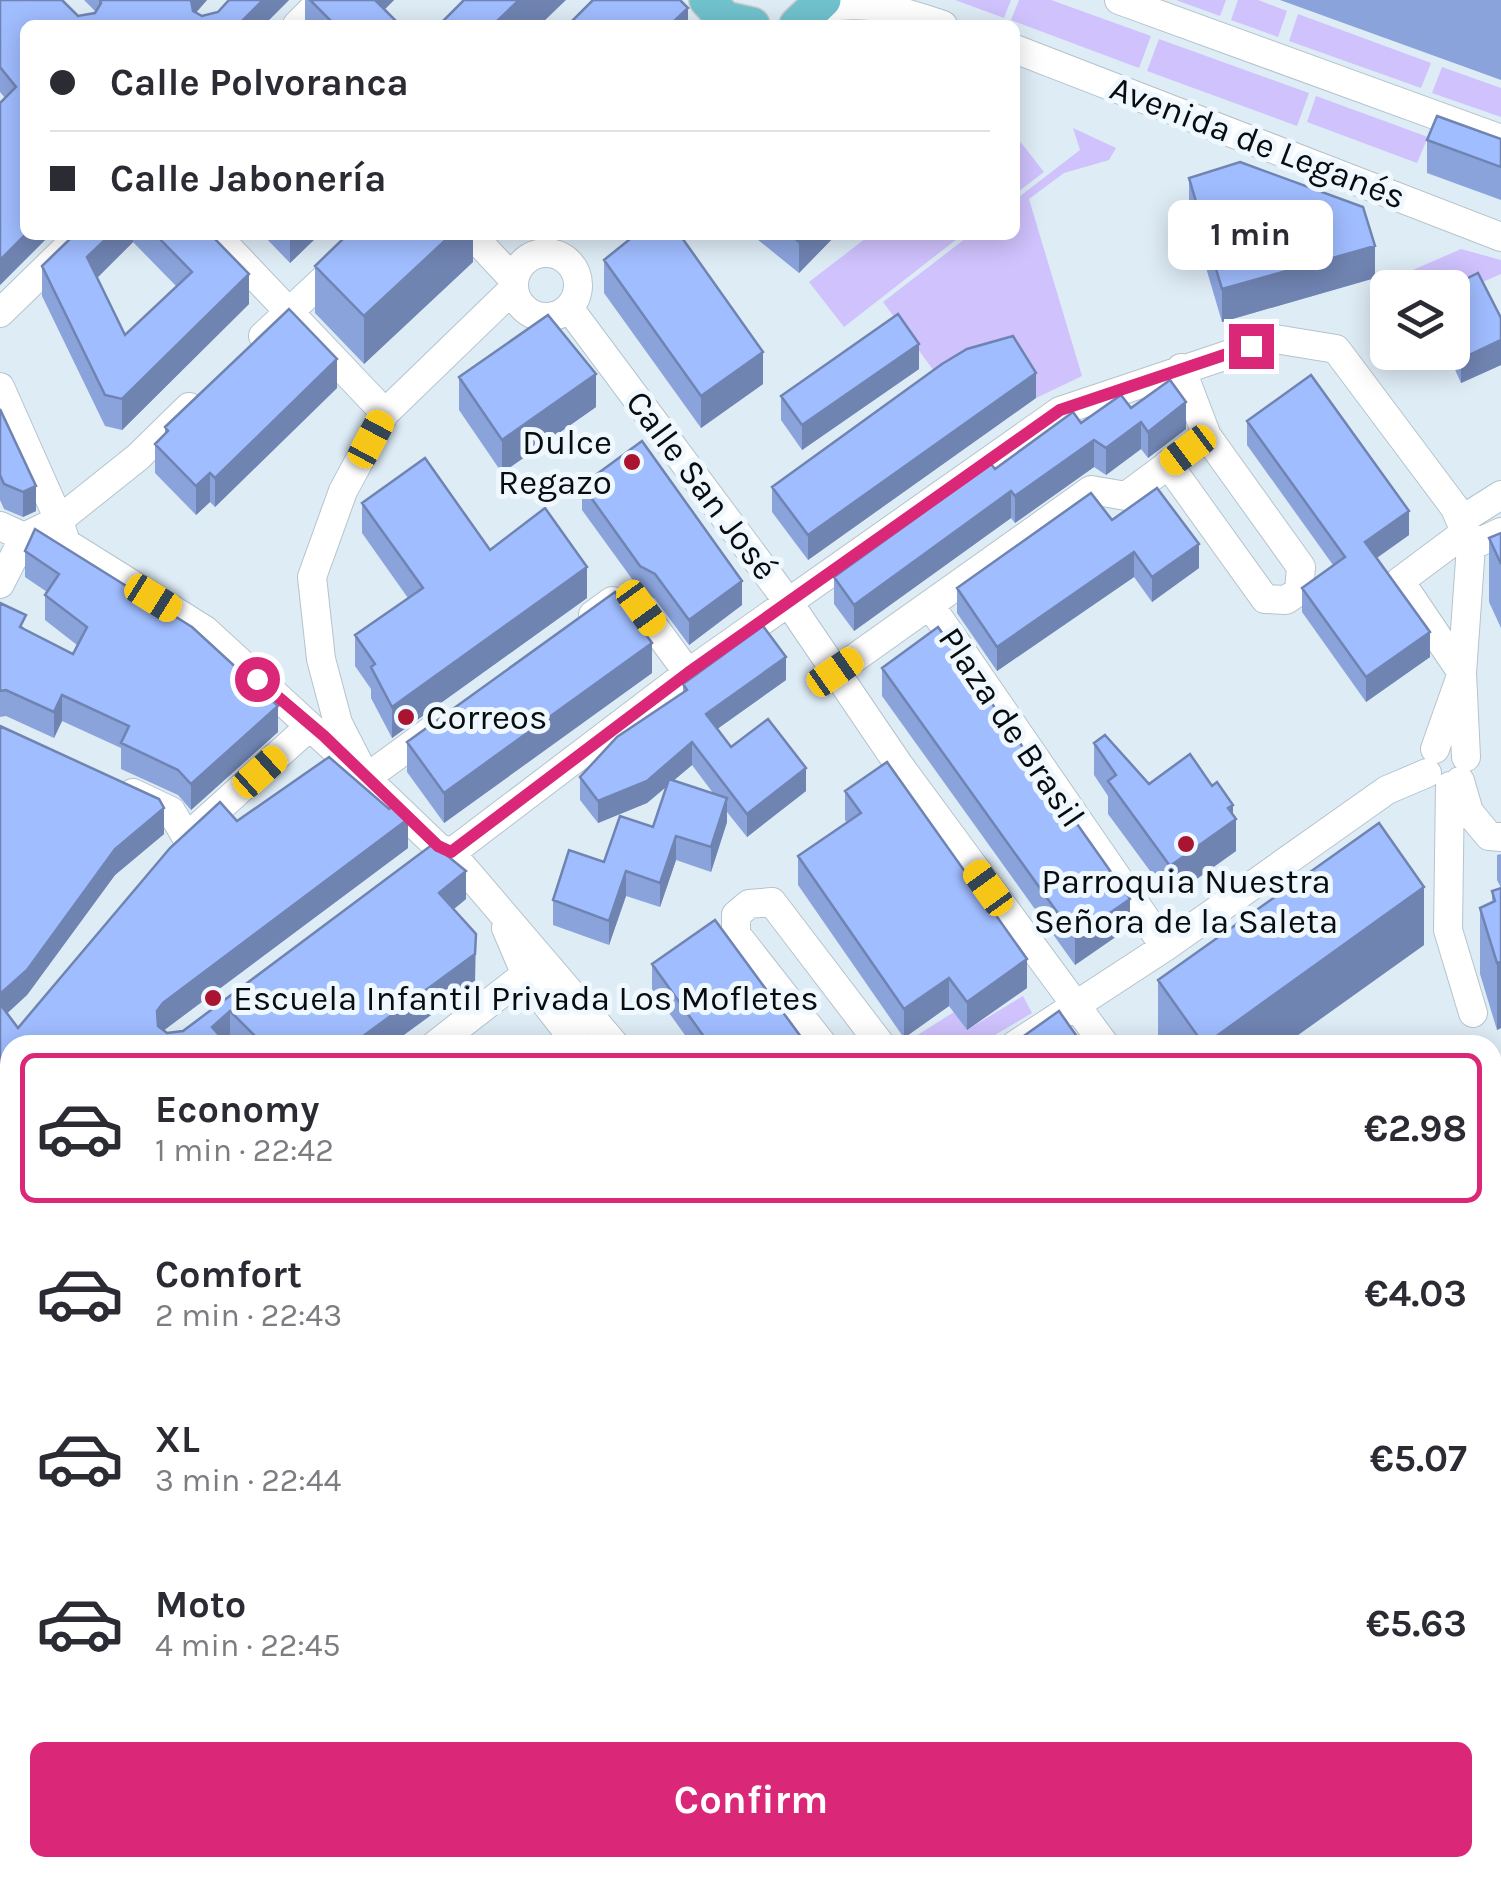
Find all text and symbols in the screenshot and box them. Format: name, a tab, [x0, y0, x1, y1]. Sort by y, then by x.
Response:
text: Calle Polvoranca	[110, 60, 409, 105]
street label: Avenida de Leganés	[1105, 67, 1411, 218]
text: Calle Jabonería	[110, 156, 387, 201]
callout: 1 min	[1168, 201, 1334, 271]
text: 1 min	[1210, 216, 1291, 253]
map controls	[1370, 270, 1470, 370]
button: layers	[1370, 270, 1470, 370]
route end	[1229, 324, 1274, 369]
street label: Calle San José	[617, 383, 786, 588]
car	[344, 405, 398, 473]
car	[1155, 420, 1221, 480]
place label: Dulce Regazo	[498, 422, 612, 503]
marker: Dulce Regazo	[621, 451, 643, 473]
car	[120, 569, 186, 627]
car	[611, 575, 671, 641]
street label: Plaza de Brasil	[930, 620, 1093, 835]
car	[802, 643, 868, 701]
route start	[235, 657, 280, 702]
place label: Correos	[426, 697, 547, 738]
marker: Correos	[395, 706, 417, 728]
car	[228, 741, 292, 803]
marker: Parroquia Nuestra Señora de la Saleta	[1175, 833, 1197, 855]
car	[958, 855, 1018, 921]
place label: Parroquia Nuestra Señora de la Saleta	[1034, 861, 1338, 942]
place label: Escuela Infantil Privada Los Mofletes	[233, 978, 819, 1019]
marker: Escuela Infantil Privada Los Mofletes	[202, 987, 224, 1009]
icon: car	[35, 1083, 125, 1173]
text: Economy	[155, 1087, 319, 1132]
text: €2.98	[1364, 1106, 1467, 1151]
text: 1 min · 22:42	[155, 1132, 334, 1169]
icon: car	[35, 1248, 125, 1338]
text: Comfort	[155, 1252, 302, 1297]
text: €4.03	[1364, 1271, 1467, 1316]
text: 2 min · 22:43	[155, 1297, 342, 1334]
icon: car	[35, 1413, 125, 1503]
text: XL	[155, 1417, 200, 1462]
text: €5.07	[1370, 1436, 1467, 1481]
text: 3 min · 22:44	[155, 1462, 341, 1499]
icon: car	[35, 1578, 125, 1668]
text: Moto	[155, 1582, 246, 1627]
text: €5.63	[1366, 1601, 1467, 1646]
text: 4 min · 22:45	[155, 1627, 341, 1664]
button: Confirm	[30, 1742, 1472, 1857]

